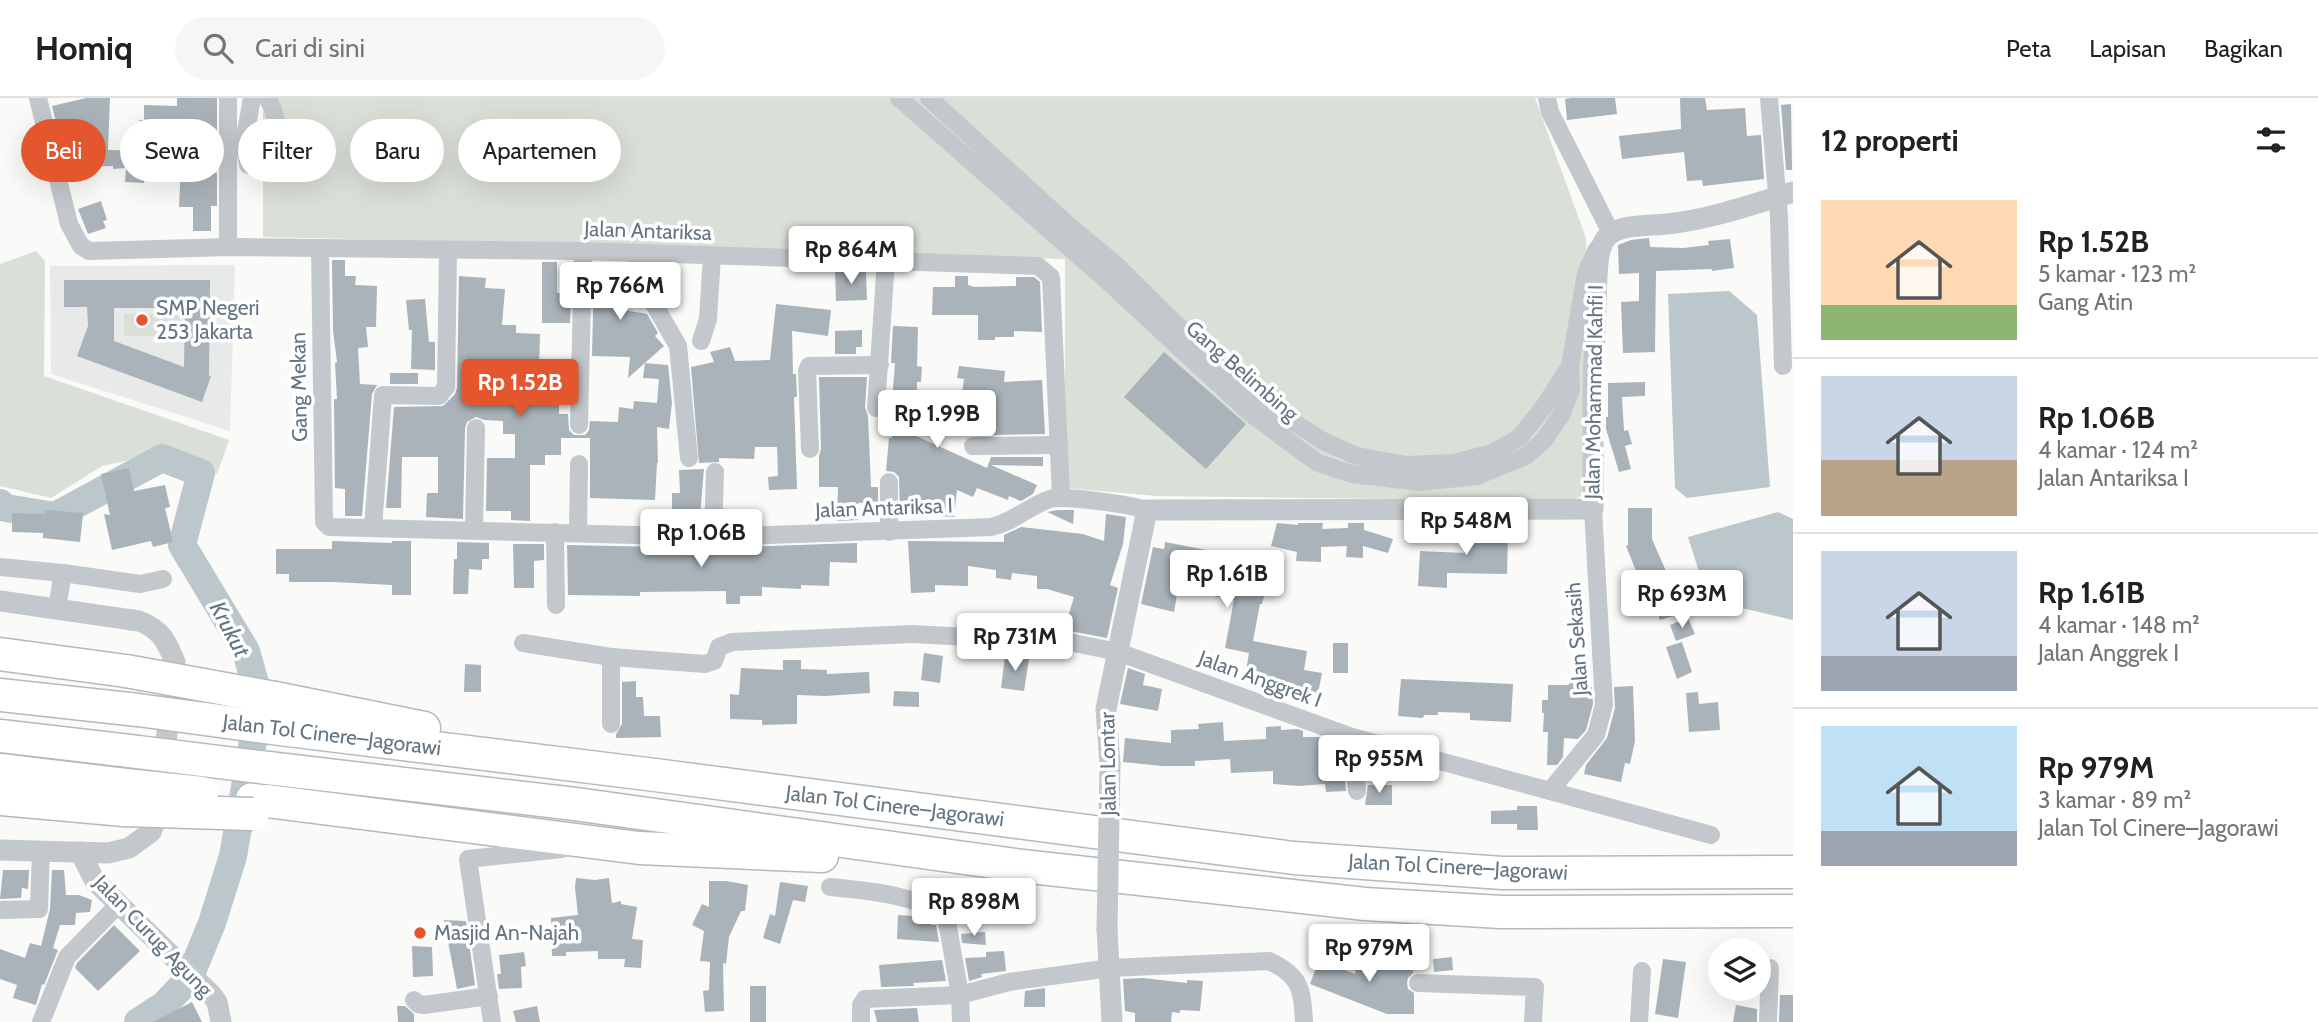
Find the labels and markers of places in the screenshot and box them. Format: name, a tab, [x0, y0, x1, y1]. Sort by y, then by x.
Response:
pin: Rp 864M	[786, 226, 916, 286]
pin: Rp 766M	[555, 262, 685, 322]
place label: SMP Negeri 253 Jakarta	[156, 295, 260, 344]
marker: SMP Negeri 253 Jakarta	[134, 312, 150, 328]
pin: Rp 1.52B	[448, 360, 592, 419]
pin: Rp 1.99B	[865, 390, 1009, 450]
pin: Rp 548M	[1401, 498, 1531, 557]
pin: Rp 1.06B	[629, 510, 773, 569]
pin: Rp 1.61B	[1155, 550, 1299, 610]
pin: Rp 693M	[1617, 570, 1747, 630]
pin: Rp 731M	[950, 614, 1080, 673]
pin: Rp 955M	[1314, 736, 1444, 795]
pin: Rp 898M	[909, 878, 1039, 938]
place label: Masjid An-Najah	[434, 920, 579, 946]
pin: Rp 979M	[1304, 924, 1434, 984]
marker: Masjid An-Najah	[412, 925, 428, 941]

